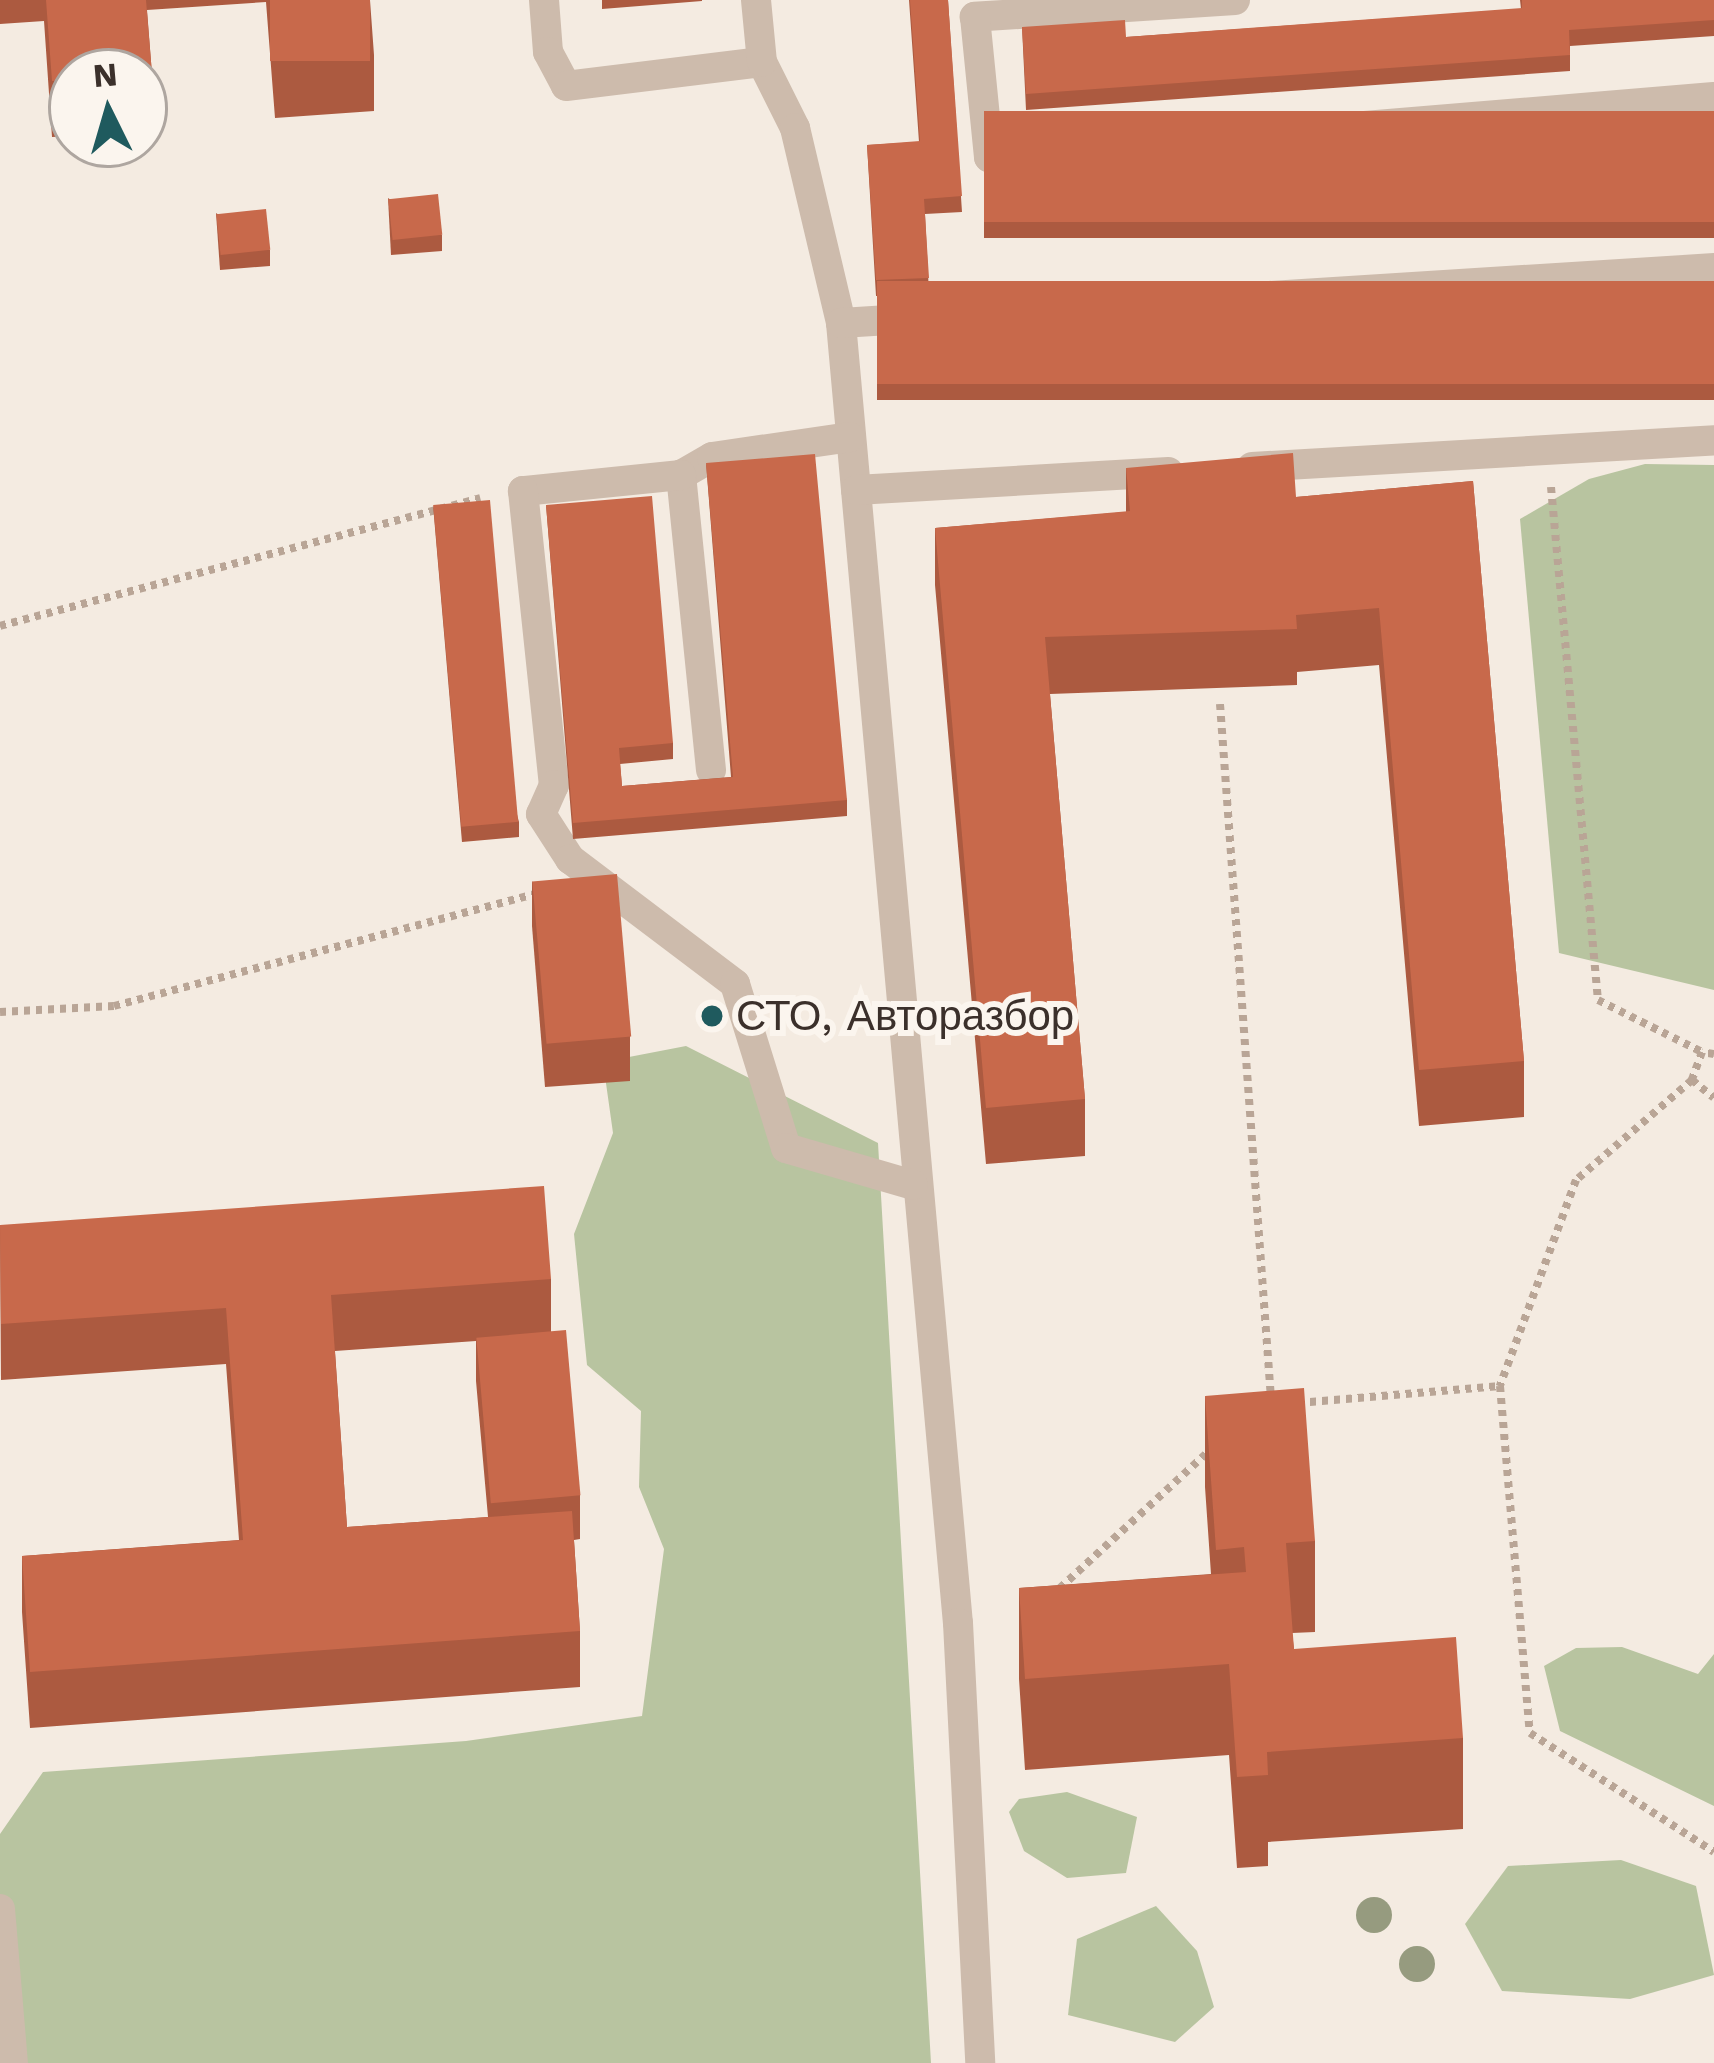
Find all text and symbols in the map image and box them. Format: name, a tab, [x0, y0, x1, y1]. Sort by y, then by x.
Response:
north arrow	[48, 48, 168, 168]
text: N	[91, 54, 119, 95]
place label: СТО, Авторазбор	[736, 991, 1074, 1041]
marker: СТО, Авторазбор	[699, 1003, 725, 1029]

